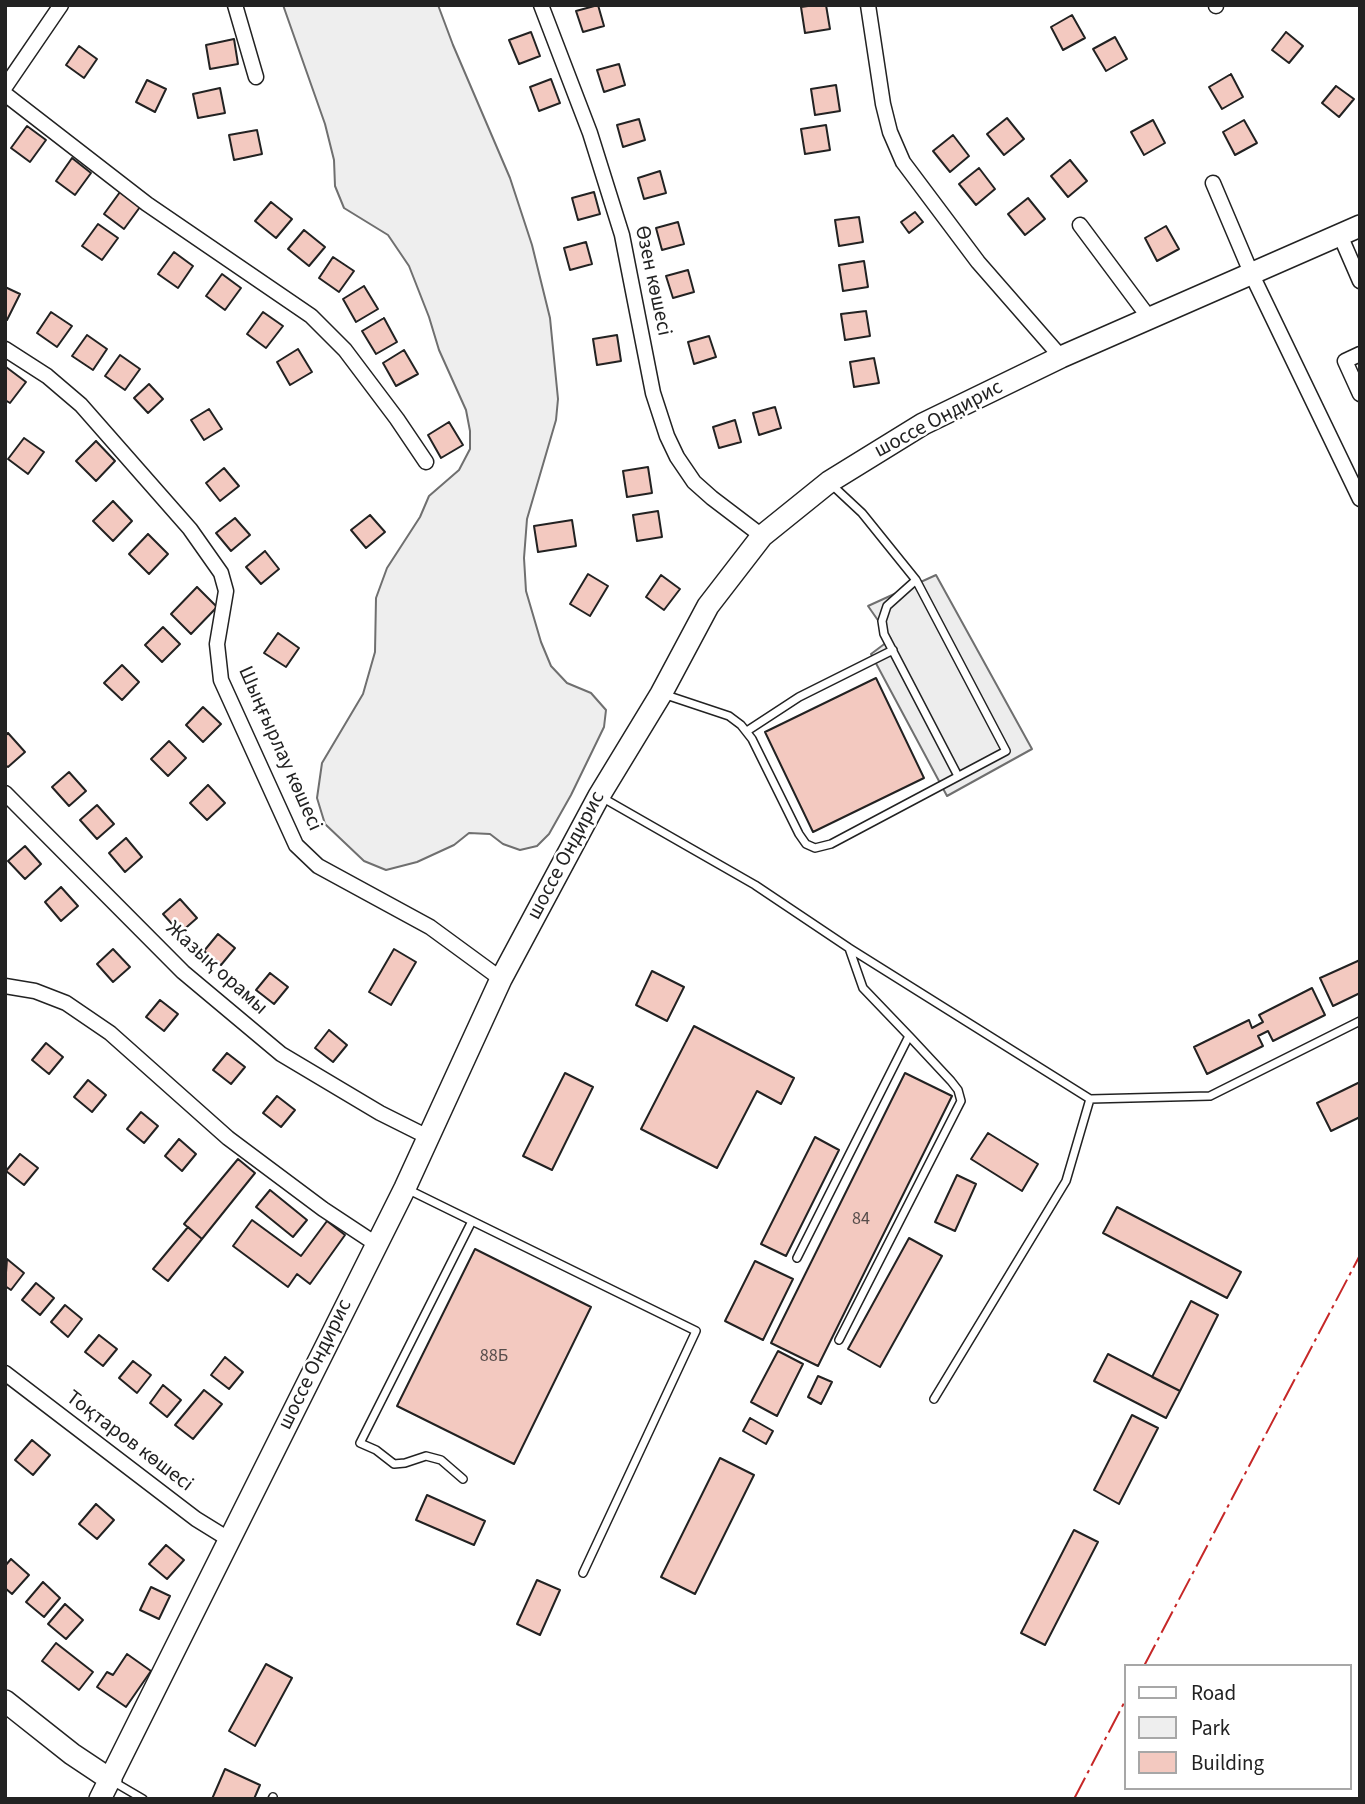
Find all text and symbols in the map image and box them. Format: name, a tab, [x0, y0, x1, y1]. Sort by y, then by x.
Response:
street label: Өзен көшесі	[628, 224, 676, 338]
street label: шоссе Ондирис	[870, 376, 1008, 464]
street label: Шыңғырлау көшесі	[231, 663, 327, 835]
street label: шоссе Ондирис	[523, 787, 611, 925]
street label: Жазық орамы	[160, 917, 272, 1021]
house number: 84	[852, 1209, 870, 1231]
street label: шоссе Ондирис	[274, 1296, 358, 1434]
house number: 88Б	[480, 1346, 508, 1368]
street label: Тоқтаров көшесі	[61, 1386, 197, 1498]
legend	[1124, 1664, 1351, 1790]
text: Road	[1191, 1678, 1236, 1708]
text: Park	[1191, 1713, 1230, 1743]
text: Building	[1191, 1748, 1264, 1778]

